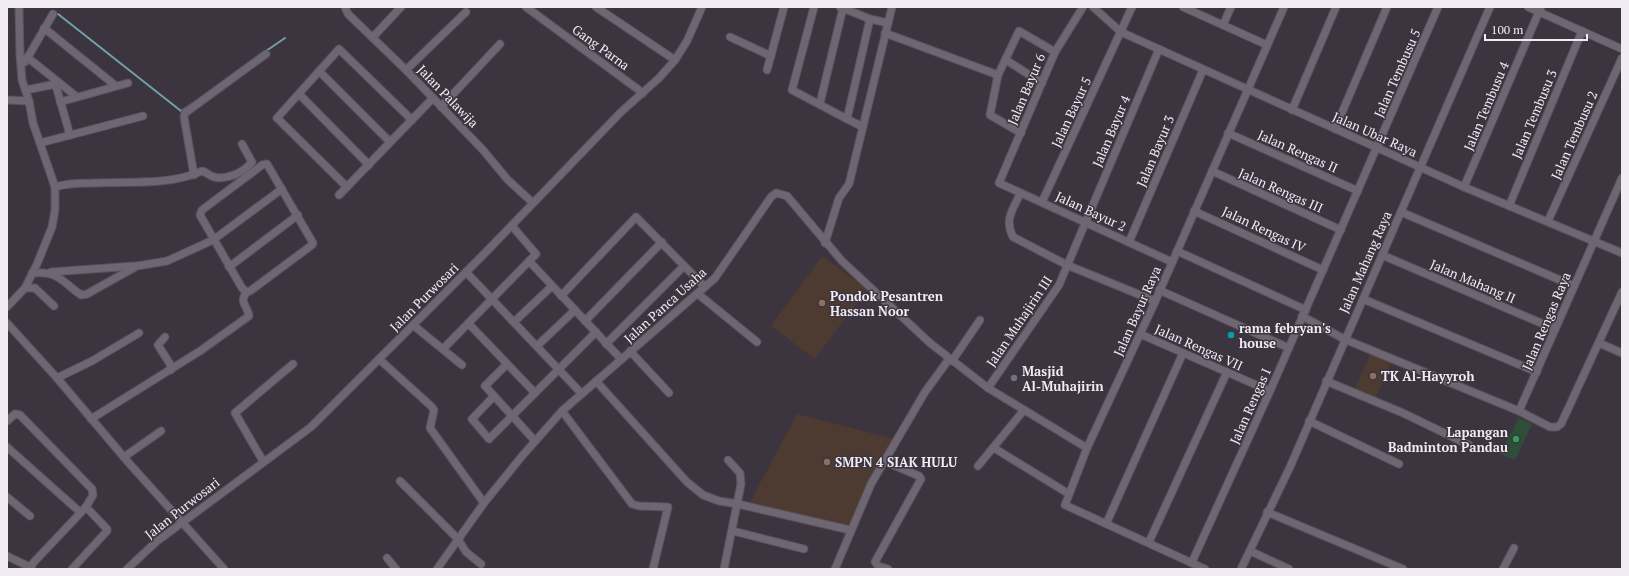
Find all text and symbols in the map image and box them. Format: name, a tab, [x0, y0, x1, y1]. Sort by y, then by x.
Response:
scale bar	[1485, 16, 1587, 42]
street label: Gang Parna	[569, 20, 634, 74]
text: 100 m	[1491, 22, 1524, 37]
street label: Jalan Tembusu 5	[1369, 26, 1425, 120]
street label: Jalan Bayur 6	[1003, 50, 1049, 128]
street label: Jalan Tembusu 4	[1459, 59, 1513, 153]
street label: Jalan Palawija	[413, 61, 483, 132]
street label: Jalan Tembusu 3	[1507, 67, 1561, 161]
street label: Jalan Bayur 5	[1047, 74, 1095, 150]
street label: Jalan Tembusu 2	[1546, 88, 1602, 182]
street label: Jalan Bayur 4	[1088, 92, 1134, 170]
street label: Jalan Ubar Raya	[1330, 107, 1421, 161]
street label: Jalan Bayur 3	[1132, 112, 1178, 190]
street label: Jalan Rengas II	[1255, 125, 1341, 177]
street label: Jalan Rengas III	[1236, 163, 1326, 217]
street label: Jalan Bayur 2	[1053, 187, 1129, 235]
street label: Jalan Rengas IV	[1219, 202, 1309, 256]
street label: Jalan Mahang Raya	[1334, 208, 1396, 316]
street label: Jalan Mahang II	[1427, 255, 1519, 307]
street label: Jalan Purwosari	[386, 259, 462, 335]
street label: Jalan Panca Usaha	[620, 263, 710, 347]
street label: Jalan Bayur Raya	[1109, 263, 1165, 359]
street label: Jalan Rengas Raya	[1517, 269, 1575, 373]
street label: Jalan Muhajirin III	[982, 272, 1056, 370]
place label: Pondok Pesantren Hassan Noor	[830, 287, 944, 320]
marker: Pondok Pesantren Hassan Noor	[817, 298, 827, 308]
place label: rama febryan's house	[1239, 319, 1331, 352]
street label: Jalan Rengas VII	[1152, 320, 1246, 374]
marker: rama febryan's house	[1226, 330, 1236, 340]
place label: Masjid Al-Muhajirin	[1022, 362, 1104, 395]
street label: Jalan Rengas I	[1225, 365, 1275, 447]
place label: TK Al-Hayyroh	[1381, 367, 1475, 385]
marker: TK Al-Hayyroh	[1368, 371, 1378, 381]
marker: Masjid Al-Muhajirin	[1009, 373, 1019, 383]
place label: Lapangan Badminton Pandau	[1388, 423, 1509, 456]
marker: Lapangan Badminton Pandau	[1511, 434, 1521, 444]
place label: SMPN 4 SIAK HULU	[835, 453, 958, 471]
marker: SMPN 4 SIAK HULU	[822, 457, 832, 467]
street label: Jalan Purwosari	[141, 473, 223, 543]

